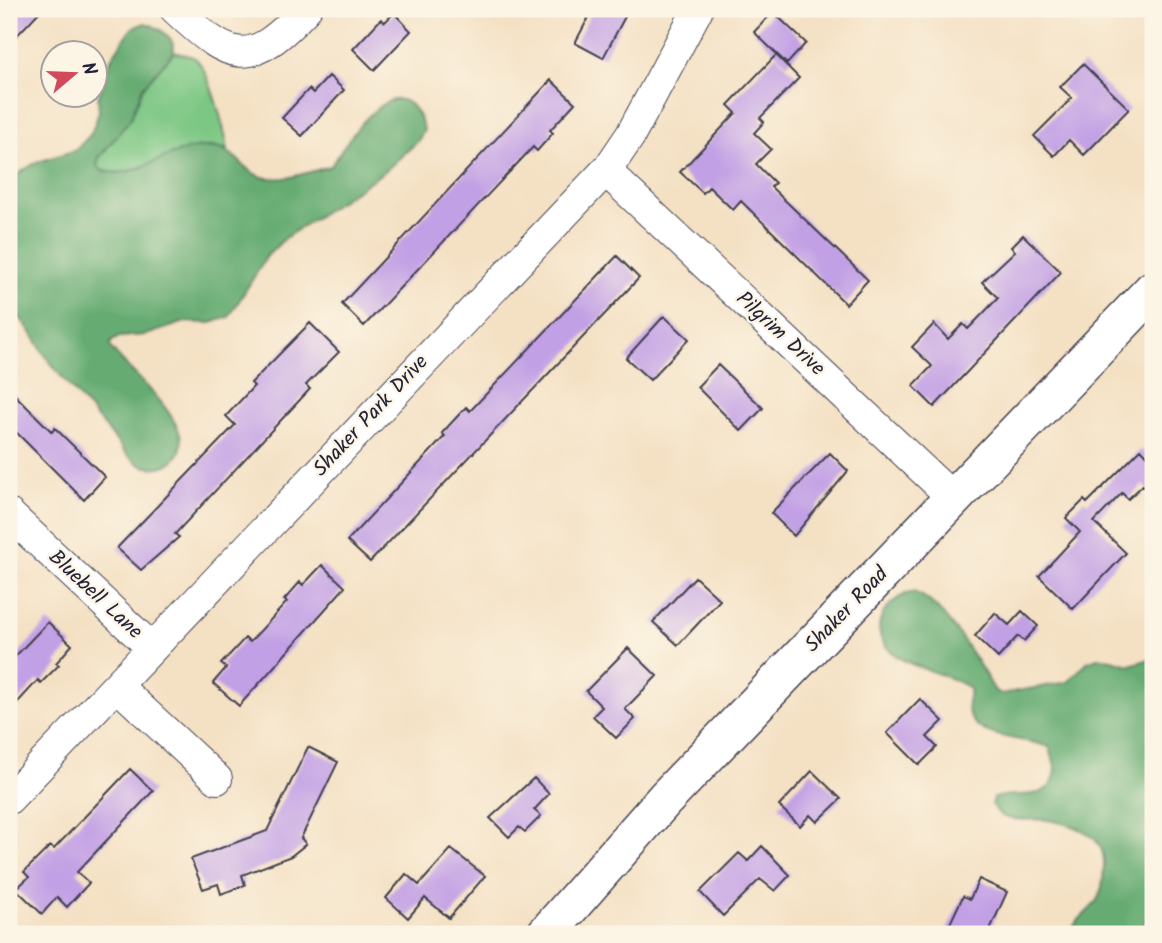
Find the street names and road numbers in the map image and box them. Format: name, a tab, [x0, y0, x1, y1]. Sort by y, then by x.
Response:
street label: Pilgrim Drive	[728, 284, 833, 385]
street label: Shaker Park Drive	[305, 347, 437, 485]
street label: Bluebell Lane	[40, 542, 150, 648]
street label: Shaker Road	[797, 559, 897, 661]

